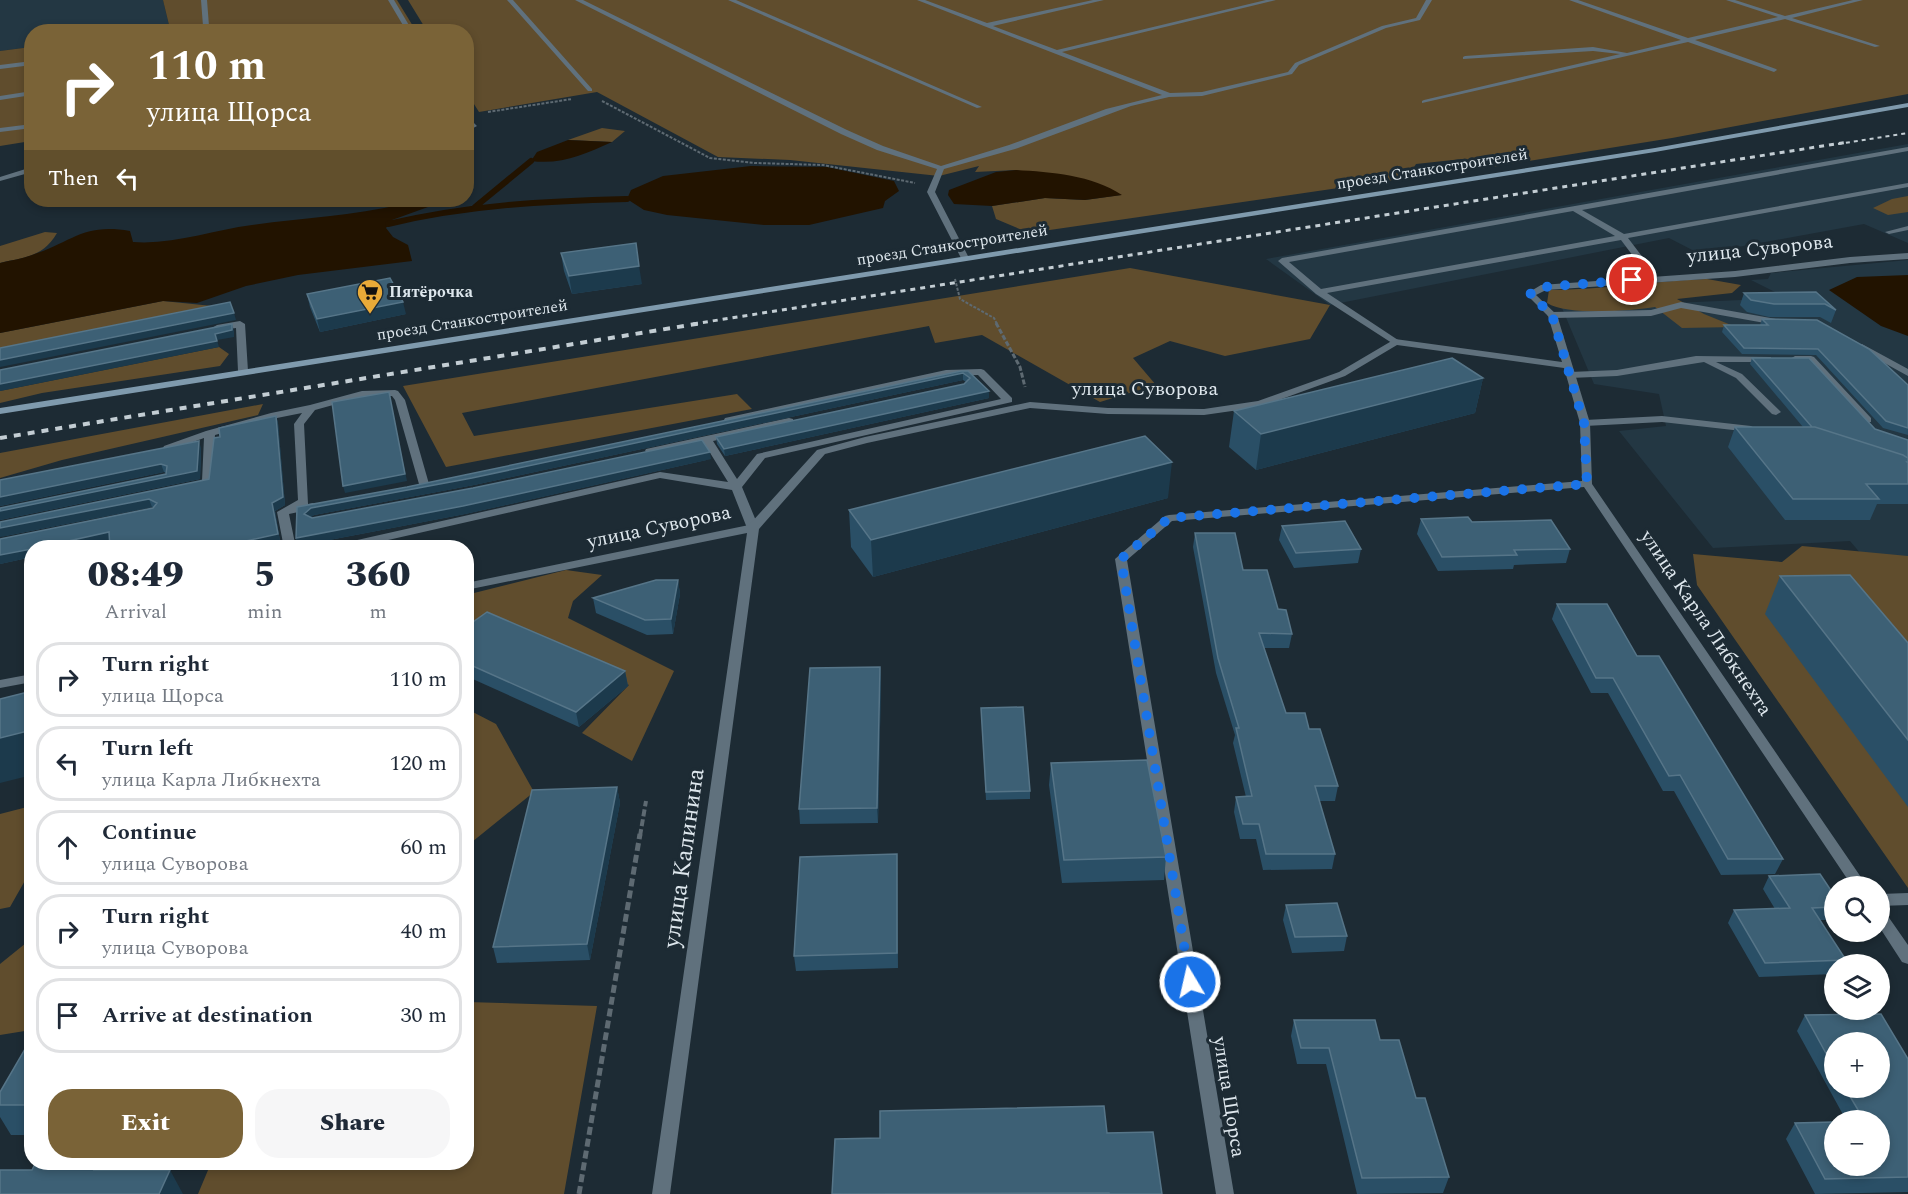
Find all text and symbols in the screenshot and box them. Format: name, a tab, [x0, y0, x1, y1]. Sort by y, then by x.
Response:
text: 110 m	[147, 35, 266, 98]
icon: right	[48, 48, 126, 126]
text: улица Щорса	[147, 92, 311, 134]
street label: проезд Станкостроителей	[1335, 142, 1529, 196]
text: Then	[48, 162, 99, 195]
icon: left	[111, 162, 144, 195]
street label: проезд Станкостроителей	[855, 218, 1049, 272]
street label: улица Суворова	[1685, 226, 1835, 272]
pin	[1606, 254, 1657, 305]
icon: arrive	[1615, 263, 1648, 296]
supermarket icon: Пятёрочка	[355, 277, 385, 315]
place label: Пятёрочка	[389, 280, 474, 304]
street label: проезд Станкостроителей	[375, 293, 569, 347]
street label: улица Суворова	[1071, 374, 1218, 404]
street label: улица Суворова	[583, 497, 734, 557]
street label: улица Карла Либкнехта	[1632, 523, 1780, 722]
text: 08:49	[87, 548, 184, 603]
text: 5	[254, 548, 276, 603]
text: 360	[346, 548, 411, 603]
text: Arrival	[105, 597, 167, 627]
text: min	[247, 597, 282, 627]
text: m	[370, 597, 387, 627]
text: Turn right	[102, 648, 209, 681]
icon: right	[51, 663, 84, 696]
text: 110 m	[390, 663, 447, 696]
text: улица Щорса	[102, 681, 224, 711]
text: Turn left	[102, 732, 194, 765]
icon: left	[51, 747, 84, 780]
text: 120 m	[390, 747, 447, 780]
text: улица Карла Либкнехта	[102, 765, 321, 795]
street label: улица Калинина	[653, 766, 714, 951]
text: Continue	[102, 816, 197, 849]
icon: ahead	[51, 831, 84, 864]
text: 60 m	[401, 831, 447, 864]
text: улица Суворова	[102, 849, 248, 879]
map controls	[1824, 876, 1890, 1176]
button: search	[1824, 876, 1890, 942]
text: Turn right	[102, 900, 209, 933]
icon: right	[51, 915, 84, 948]
text: 40 m	[401, 915, 447, 948]
text: улица Суворова	[102, 933, 248, 963]
position arrow	[1158, 950, 1222, 1014]
button: layers	[1824, 954, 1890, 1020]
icon: arrive	[51, 999, 84, 1032]
text: Arrive at destination	[102, 999, 313, 1032]
text: 30 m	[401, 999, 447, 1032]
button: +	[1824, 1032, 1890, 1098]
street label: улица Щорса	[1205, 1034, 1253, 1160]
button: Exit	[48, 1089, 243, 1158]
button: Share	[255, 1089, 450, 1158]
button: −	[1824, 1110, 1890, 1176]

